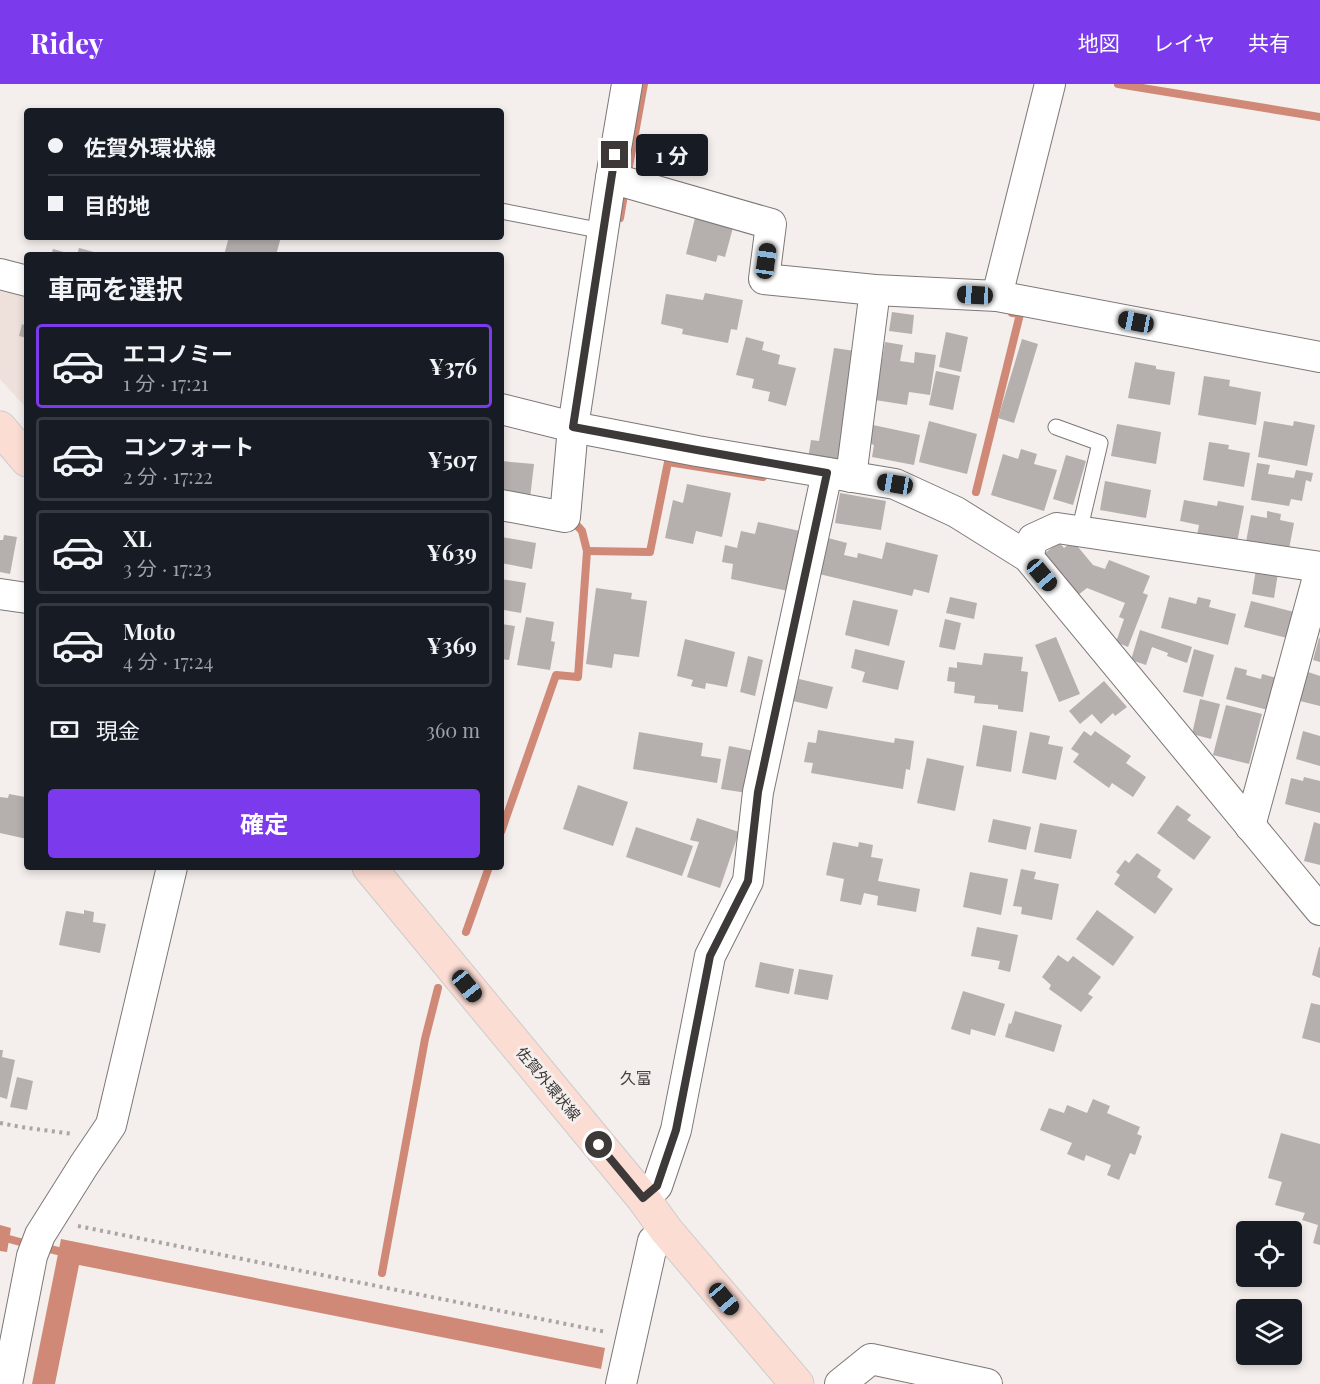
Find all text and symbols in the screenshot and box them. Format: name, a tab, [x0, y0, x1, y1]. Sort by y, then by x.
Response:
text: Ridey	[30, 24, 103, 61]
text: 地図	[1078, 28, 1120, 56]
text: レイヤ	[1153, 28, 1215, 56]
text: 共有	[1248, 28, 1290, 56]
text: 佐賀外環状線	[84, 132, 216, 162]
callout: 1 分	[636, 134, 708, 176]
route end	[601, 141, 628, 168]
text: 1 分	[656, 141, 688, 168]
text: 目的地	[84, 190, 150, 220]
car	[755, 242, 777, 280]
text: 車両を選択	[48, 270, 183, 306]
car	[957, 285, 993, 305]
car	[1117, 310, 1155, 334]
text: エコノミー	[123, 338, 233, 368]
icon: car	[51, 339, 105, 393]
text: ¥376	[429, 351, 477, 381]
text: 1 分 · 17:21	[123, 369, 208, 396]
text: コンフォート	[123, 431, 254, 461]
icon: car	[51, 432, 105, 486]
text: ¥507	[428, 444, 477, 474]
text: 2 分 · 17:22	[123, 462, 213, 489]
car	[876, 472, 914, 496]
text: XL	[123, 523, 152, 553]
icon: car	[51, 525, 105, 579]
text: ¥639	[427, 537, 477, 567]
text: 3 分 · 17:23	[123, 554, 212, 581]
car	[1024, 555, 1060, 595]
text: Moto	[123, 616, 176, 646]
icon: car	[51, 618, 105, 672]
text: ¥369	[427, 630, 477, 660]
text: 4 分 · 17:24	[123, 647, 213, 674]
icon: cash	[48, 713, 81, 746]
text: 現金	[96, 715, 140, 745]
text: 360 m	[426, 716, 480, 743]
button: 確定	[48, 789, 480, 858]
car	[449, 966, 485, 1006]
street label: 佐賀外環状線	[512, 1042, 585, 1124]
district label: 久富	[620, 1067, 652, 1088]
route start	[585, 1131, 612, 1158]
map controls	[1236, 1221, 1302, 1365]
button: locate	[1236, 1221, 1302, 1287]
car	[706, 1279, 742, 1319]
button: layers	[1236, 1299, 1302, 1365]

